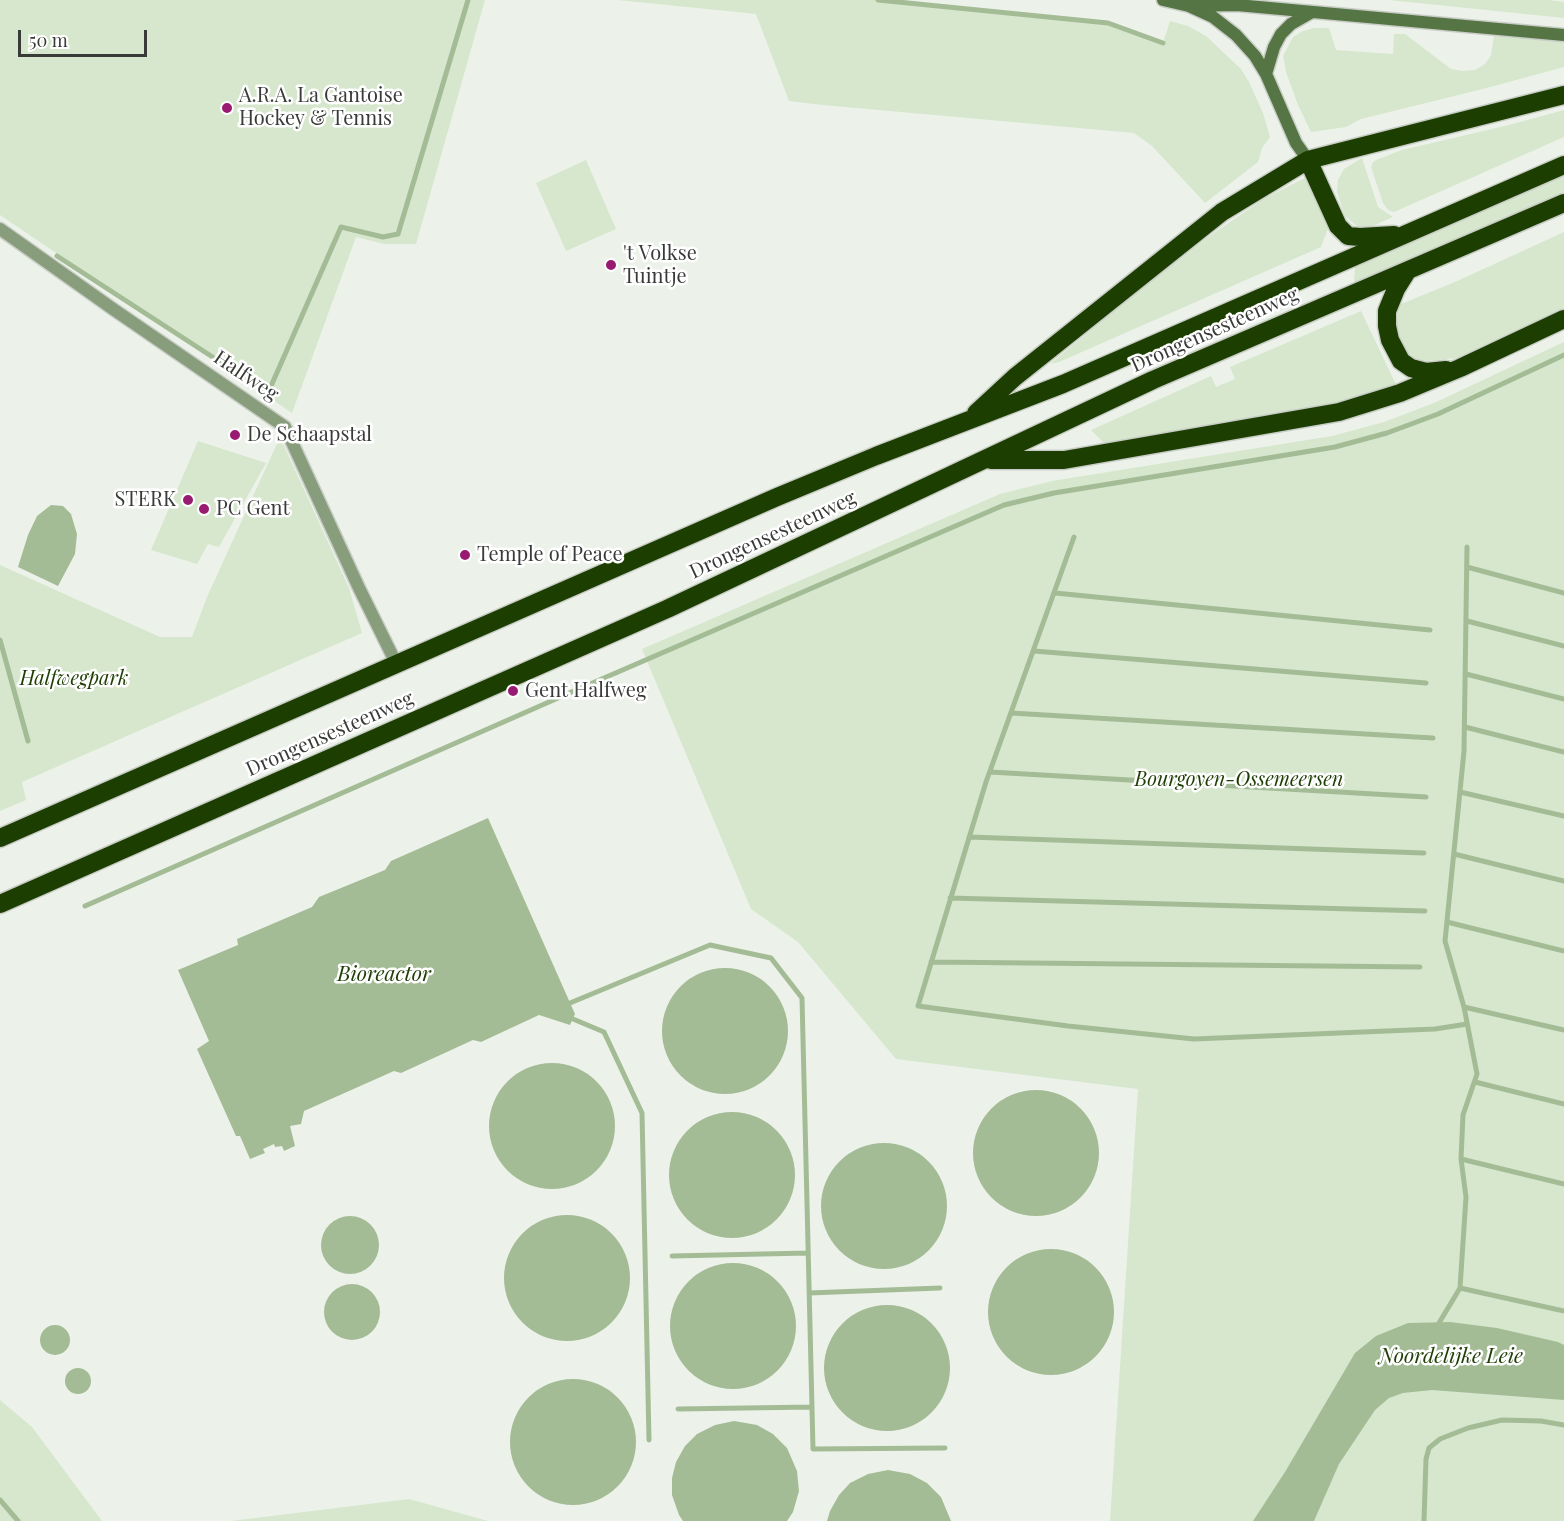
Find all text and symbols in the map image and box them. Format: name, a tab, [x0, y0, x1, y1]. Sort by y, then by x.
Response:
scale bar	[21, 18, 150, 56]
text: 50 m	[29, 28, 68, 52]
place label: A.R.A. La Gantoise Hockey & Tennis	[239, 84, 403, 131]
marker: A.R.A. La Gantoise Hockey & Tennis	[220, 101, 234, 115]
place label: 't Volkse Tuintje	[623, 242, 697, 289]
marker: 't Volkse Tuintje	[604, 258, 618, 272]
street label: Drongensesteenweg	[1127, 282, 1303, 378]
street label: Halfweg	[209, 346, 283, 406]
place label: De Schaapstal	[247, 423, 372, 447]
marker: De Schaapstal	[228, 428, 242, 442]
street label: Drongensesteenweg	[686, 486, 860, 584]
place label: STERK	[115, 488, 176, 512]
marker: STERK	[181, 493, 195, 507]
place label: PC Gent	[216, 497, 290, 521]
marker: PC Gent	[197, 502, 211, 516]
place label: Temple of Peace	[477, 543, 623, 567]
marker: Temple of Peace	[458, 548, 472, 562]
park label: Halfwegpark	[20, 667, 128, 691]
place label: Gent Halfweg	[525, 679, 646, 703]
marker: Gent Halfweg	[506, 684, 520, 698]
street label: Drongensesteenweg	[242, 686, 418, 782]
park label: Bourgoyen-Ossemeersen	[1135, 768, 1343, 792]
water label: Bioreactor	[337, 961, 431, 987]
water label: Noordelijke Leie	[1379, 1343, 1523, 1369]

